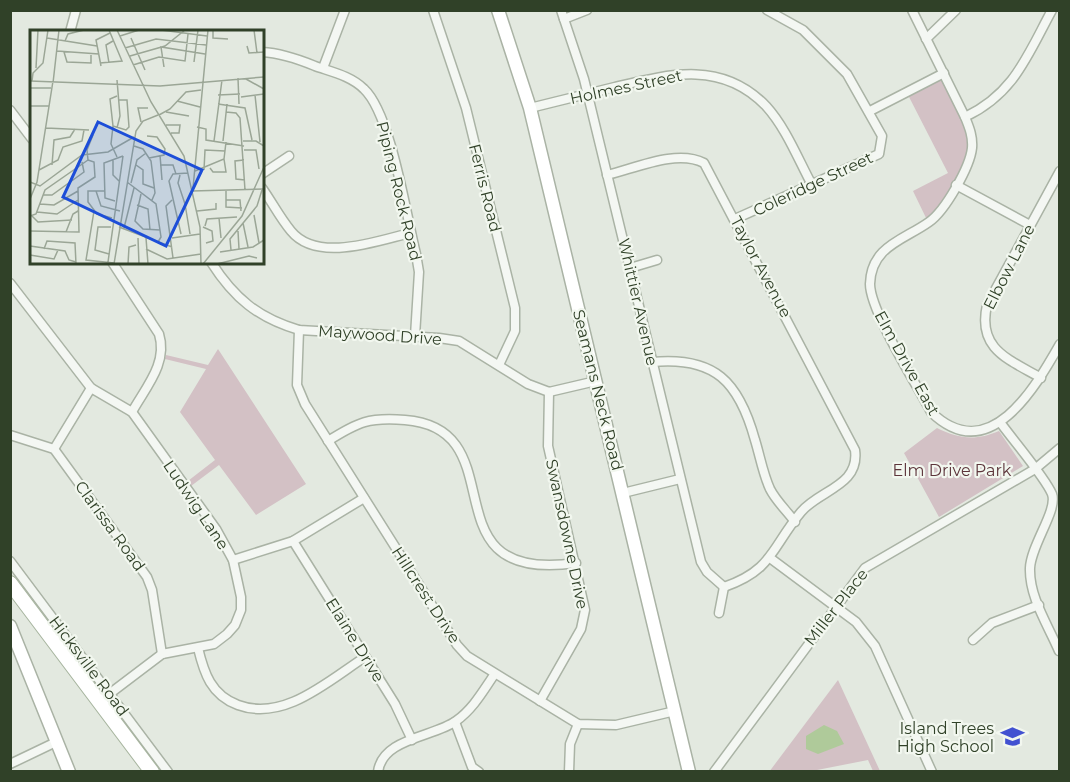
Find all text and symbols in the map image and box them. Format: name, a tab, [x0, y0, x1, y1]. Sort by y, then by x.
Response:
inset map	[30, 30, 264, 264]
street label: Holmes Street	[568, 66, 684, 108]
street label: Piping Rock Road	[372, 119, 426, 263]
street label: Ferris Road	[465, 142, 505, 234]
street label: Coleridge Street	[750, 148, 876, 220]
street label: Taylor Avenue	[726, 213, 796, 321]
street label: Elbow Lane	[979, 221, 1039, 313]
street label: Whittier Avenue	[614, 236, 662, 368]
street label: Elm Drive East	[870, 307, 944, 419]
street label: Seamans Neck Road	[569, 308, 627, 472]
street label: Maywood Drive	[318, 321, 442, 349]
street label: Ludwig Lane	[159, 457, 233, 553]
street label: Swansdowne Drive	[542, 457, 592, 611]
park label: Elm Drive Park	[893, 461, 1012, 480]
street label: Clarissa Road	[71, 477, 149, 575]
street label: Hillcrest Drive	[388, 543, 464, 647]
street label: Miller Place	[800, 565, 872, 649]
street label: Elaine Drive	[322, 595, 388, 685]
street label: Hicksville Road	[45, 612, 133, 720]
place label: Island Trees High School	[897, 719, 994, 756]
school or university icon: Island Trees High School	[999, 724, 1025, 750]

